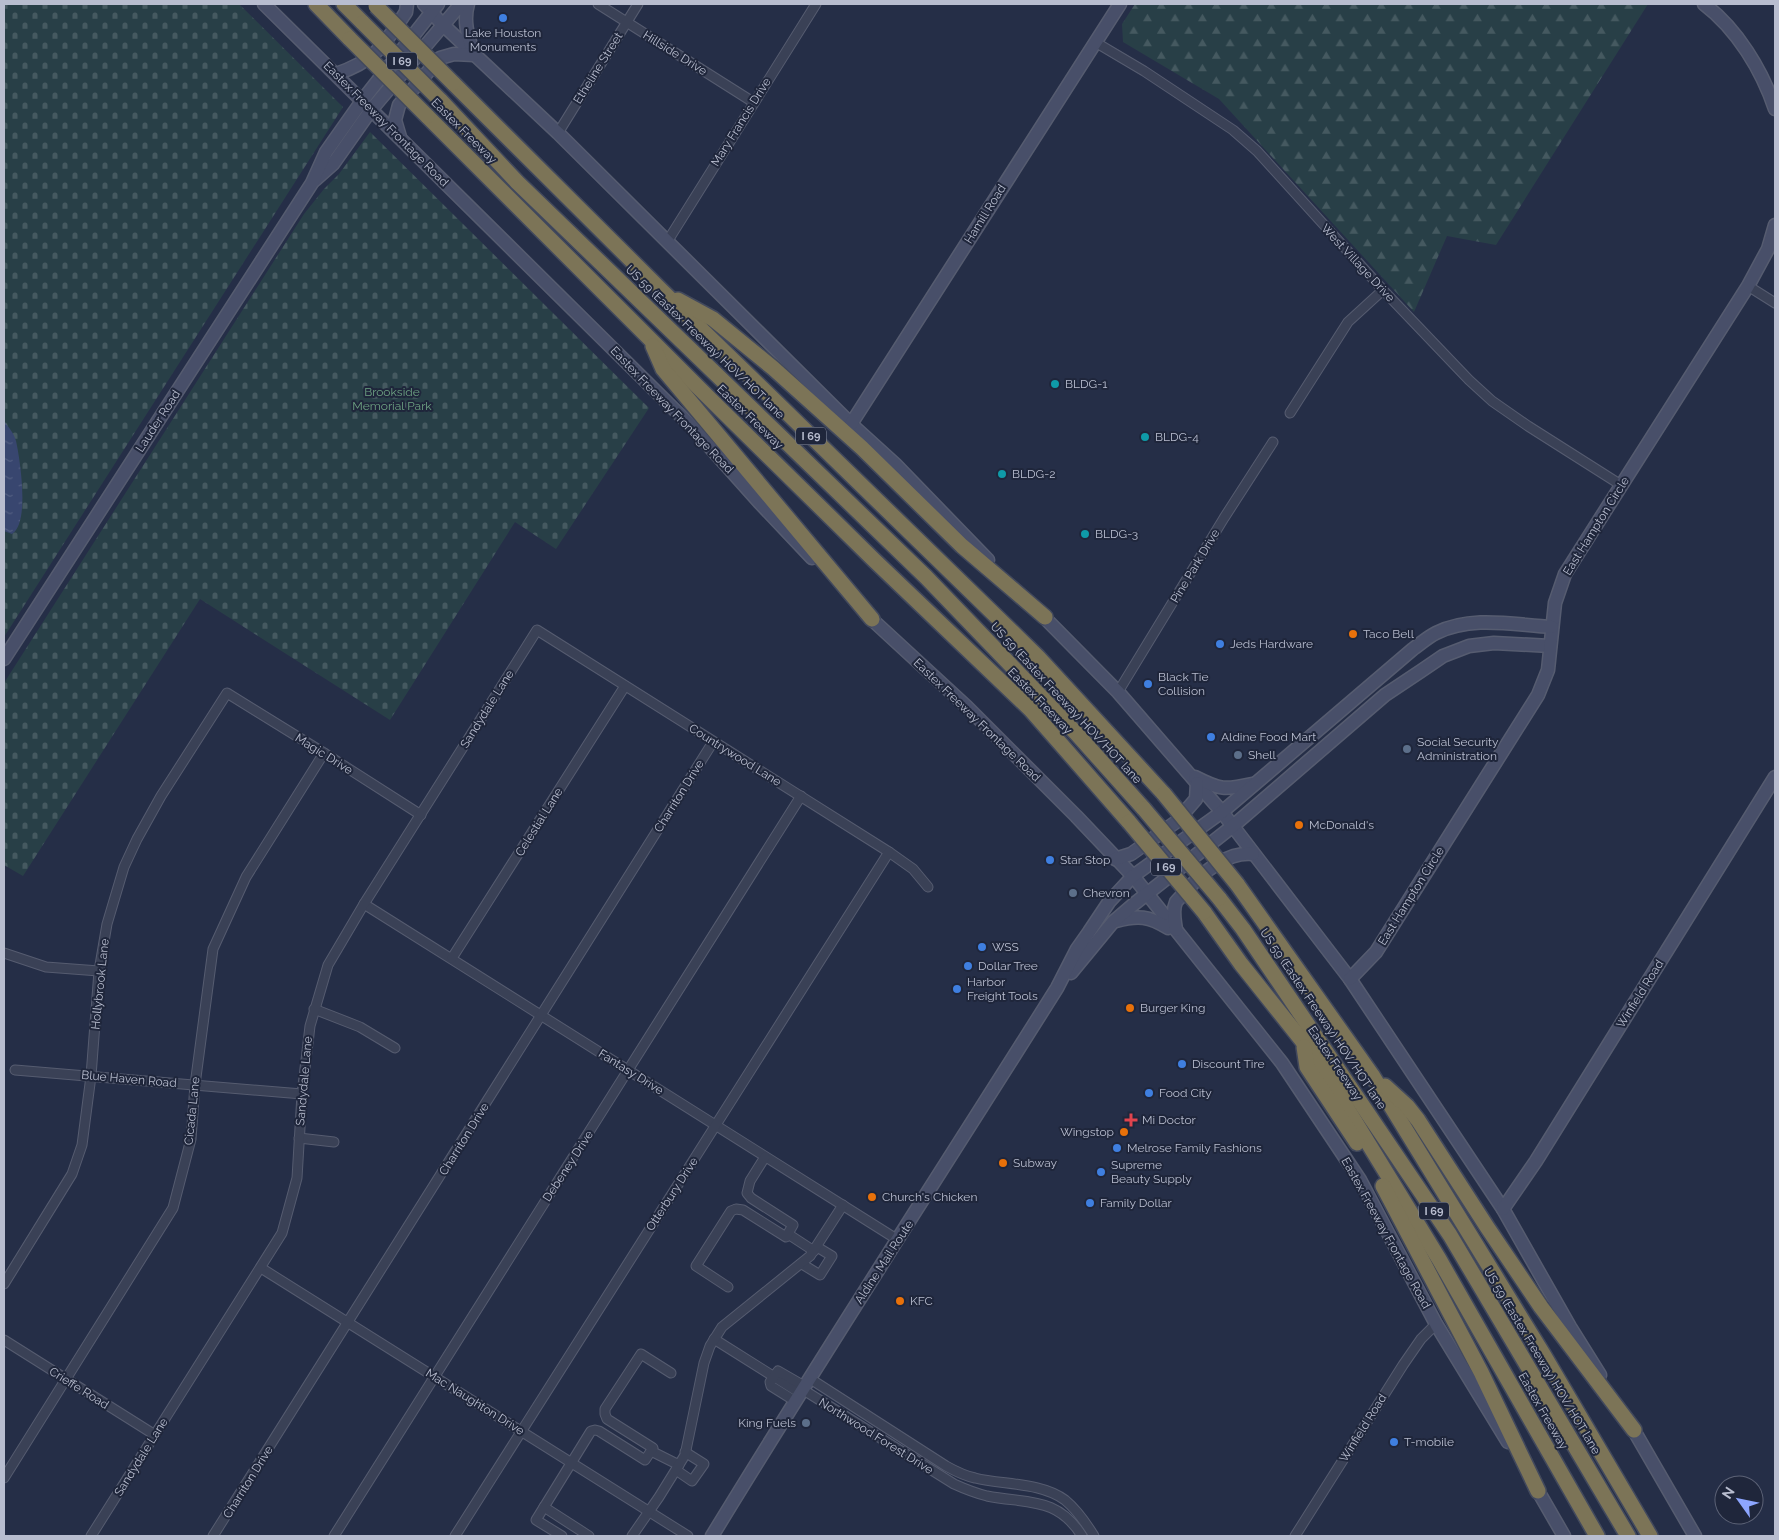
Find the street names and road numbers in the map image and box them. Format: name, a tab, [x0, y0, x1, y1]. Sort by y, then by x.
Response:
street label: Hillside Drive	[640, 28, 710, 78]
street label: Etheline Street	[570, 30, 626, 106]
road number: I 69	[387, 52, 417, 70]
street label: Eastex Freeway Frontage Road	[321, 59, 451, 189]
street label: Mary Francis Drive	[708, 75, 774, 169]
street label: Eastex Freeway	[428, 95, 500, 167]
street label: Hamill Road	[961, 182, 1009, 246]
street label: West Village Drive	[1318, 221, 1398, 305]
street label: US 59 (Eastex Freeway) HOV/HOT lane	[622, 262, 788, 422]
street label: Eastex Freeway Frontage Road	[608, 344, 736, 476]
street label: Eastex Freeway	[714, 382, 786, 452]
street label: Lauder Road	[133, 387, 183, 455]
road number: I 69	[796, 428, 826, 444]
street label: East Hampton Circle	[1560, 474, 1632, 578]
street label: Pine Park Drive	[1168, 527, 1222, 605]
street label: US 59 (Eastex Freeway) HOV/HOT lane	[987, 620, 1145, 786]
street label: Eastex Freeway Frontage Road	[911, 656, 1043, 784]
street label: Eastex Freeway	[1005, 665, 1075, 737]
street label: Sandydale Lane	[457, 667, 517, 751]
street label: Countrywood Lane	[686, 721, 784, 789]
street label: Magic Drive	[293, 731, 355, 777]
street label: Charriton Drive	[651, 757, 707, 835]
street label: Celestial Lane	[512, 785, 566, 859]
street label: East Hampton Circle	[1375, 844, 1447, 948]
road number: I 69	[1151, 859, 1181, 876]
street label: US 59 (Eastex Freeway) HOV/HOT lane	[1257, 926, 1389, 1112]
street label: Hollybrook Lane	[88, 938, 112, 1030]
street label: Winfield Road	[1613, 957, 1667, 1031]
street label: Eastex Freeway	[1305, 1023, 1365, 1103]
street label: Sandydale Lane	[293, 1036, 315, 1126]
street label: Fantasy Drive	[596, 1046, 666, 1098]
street label: Blue Haven Road	[81, 1068, 177, 1090]
street label: Cicada Lane	[181, 1076, 203, 1146]
street label: Charriton Drive	[436, 1100, 492, 1178]
street label: Debeney Drive	[540, 1128, 596, 1204]
street label: Otterbury Drive	[643, 1155, 701, 1233]
street label: Eastex Freeway Frontage Road	[1338, 1155, 1434, 1311]
road number: I 69	[1419, 1202, 1449, 1220]
street label: Aldine Mail Route	[852, 1218, 916, 1306]
street label: US 59 (Eastex Freeway) HOV/HOT lane	[1480, 1265, 1604, 1457]
street label: Crieffe Road	[47, 1364, 111, 1412]
street label: Mac Naughton Drive	[423, 1366, 527, 1438]
street label: Eastex Freeway	[1515, 1370, 1571, 1452]
street label: Winfield Road	[1336, 1391, 1390, 1465]
street label: Northwood Forest Drive	[816, 1395, 936, 1477]
street label: Sandydale Lane	[111, 1415, 171, 1499]
street label: Charriton Drive	[220, 1443, 276, 1521]

